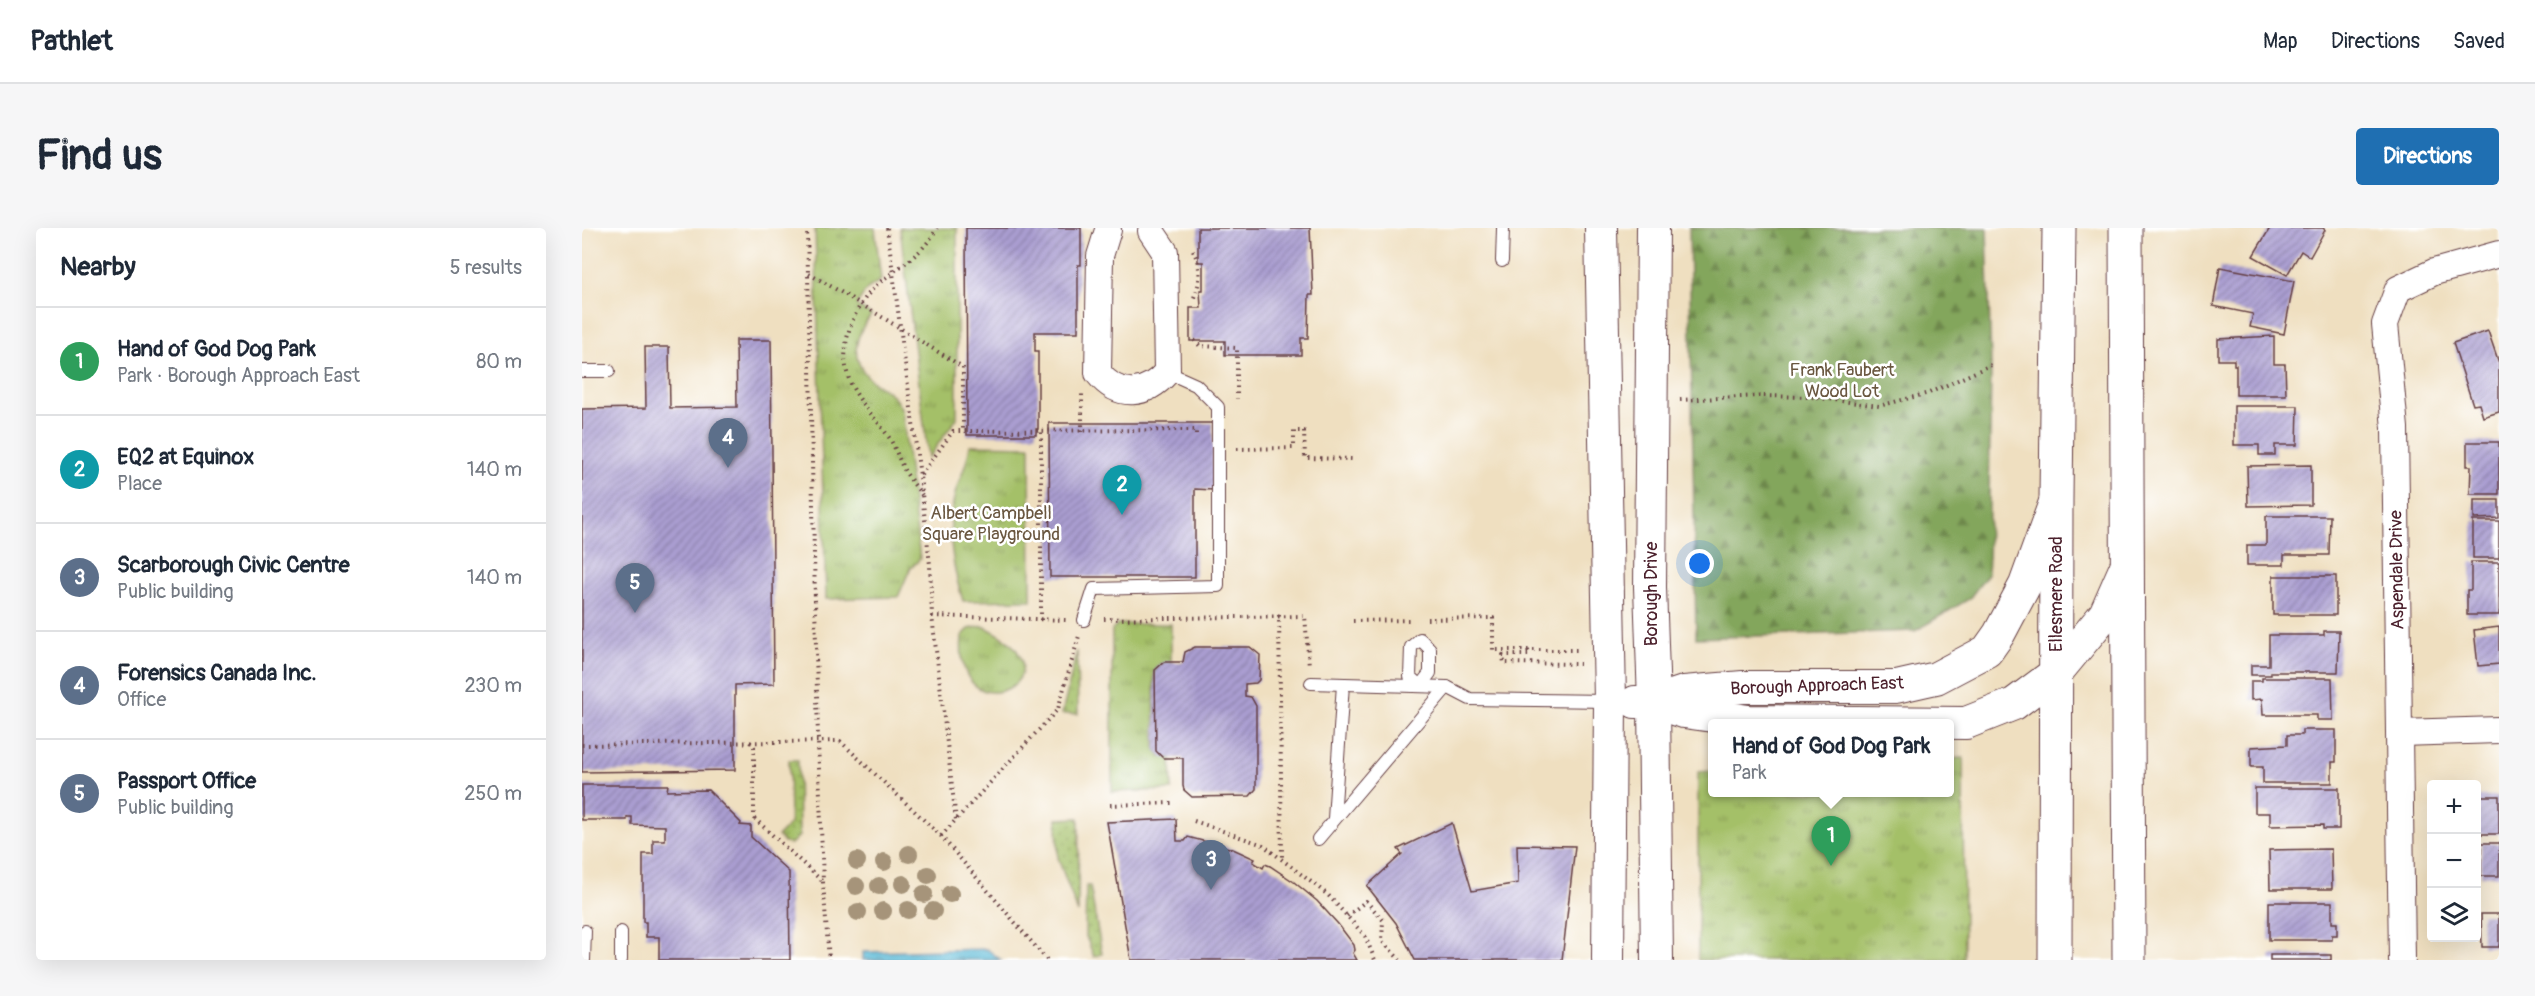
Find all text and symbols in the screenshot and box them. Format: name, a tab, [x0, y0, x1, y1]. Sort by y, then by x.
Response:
text: Pathlet	[30, 24, 113, 59]
text: Map	[2263, 28, 2298, 55]
text: Directions	[2331, 28, 2420, 55]
text: Saved	[2453, 28, 2505, 55]
button: Directions	[2356, 128, 2499, 185]
text: Find us	[36, 130, 162, 182]
text: Nearby	[60, 251, 136, 283]
text: 5 results	[450, 255, 522, 280]
text: Hand of God Dog Park	[117, 335, 316, 363]
text: 1	[76, 349, 83, 374]
text: 80 m	[476, 349, 522, 374]
park label: Frank Faubert Wood Lot	[1790, 359, 1895, 403]
text: Park · Borough Approach East	[117, 363, 360, 388]
pin: 4	[708, 418, 748, 468]
text: EQ2 at Equinox	[117, 443, 254, 471]
text: 2	[74, 457, 85, 482]
text: 140 m	[467, 457, 522, 482]
pin: 2	[1102, 466, 1142, 515]
text: Place	[117, 471, 162, 496]
park label: Albert Campbell Square Playground	[922, 502, 1060, 546]
street label: Aspendale Drive	[2384, 510, 2410, 630]
street label: Ellesmere Road	[2045, 536, 2068, 652]
street label: Borough Drive	[1640, 542, 1663, 646]
your location	[1685, 549, 1714, 578]
text: Scarborough Civic Centre	[117, 551, 350, 579]
pin: 5	[616, 564, 654, 613]
text: 3	[74, 565, 85, 590]
text: 140 m	[467, 565, 522, 590]
text: Public building	[117, 579, 233, 604]
text: Forensics Canada Inc.	[117, 659, 317, 687]
street label: Borough Approach East	[1730, 671, 1905, 701]
text: 4	[74, 673, 85, 698]
text: 230 m	[465, 673, 522, 698]
text: Office	[117, 687, 166, 712]
popup	[1708, 719, 1954, 797]
text: Hand of God Dog Park	[1732, 732, 1930, 760]
text: Park	[1732, 760, 1767, 785]
text: Passport Office	[117, 767, 256, 795]
map controls	[2427, 780, 2481, 942]
button: +	[2427, 780, 2481, 834]
text: 5	[74, 781, 85, 806]
text: 250 m	[464, 781, 522, 806]
text: Public building	[117, 795, 233, 820]
pin: 1	[1812, 816, 1850, 866]
button: −	[2427, 834, 2481, 888]
pin: 3	[1192, 840, 1230, 890]
button: layers	[2427, 888, 2481, 942]

